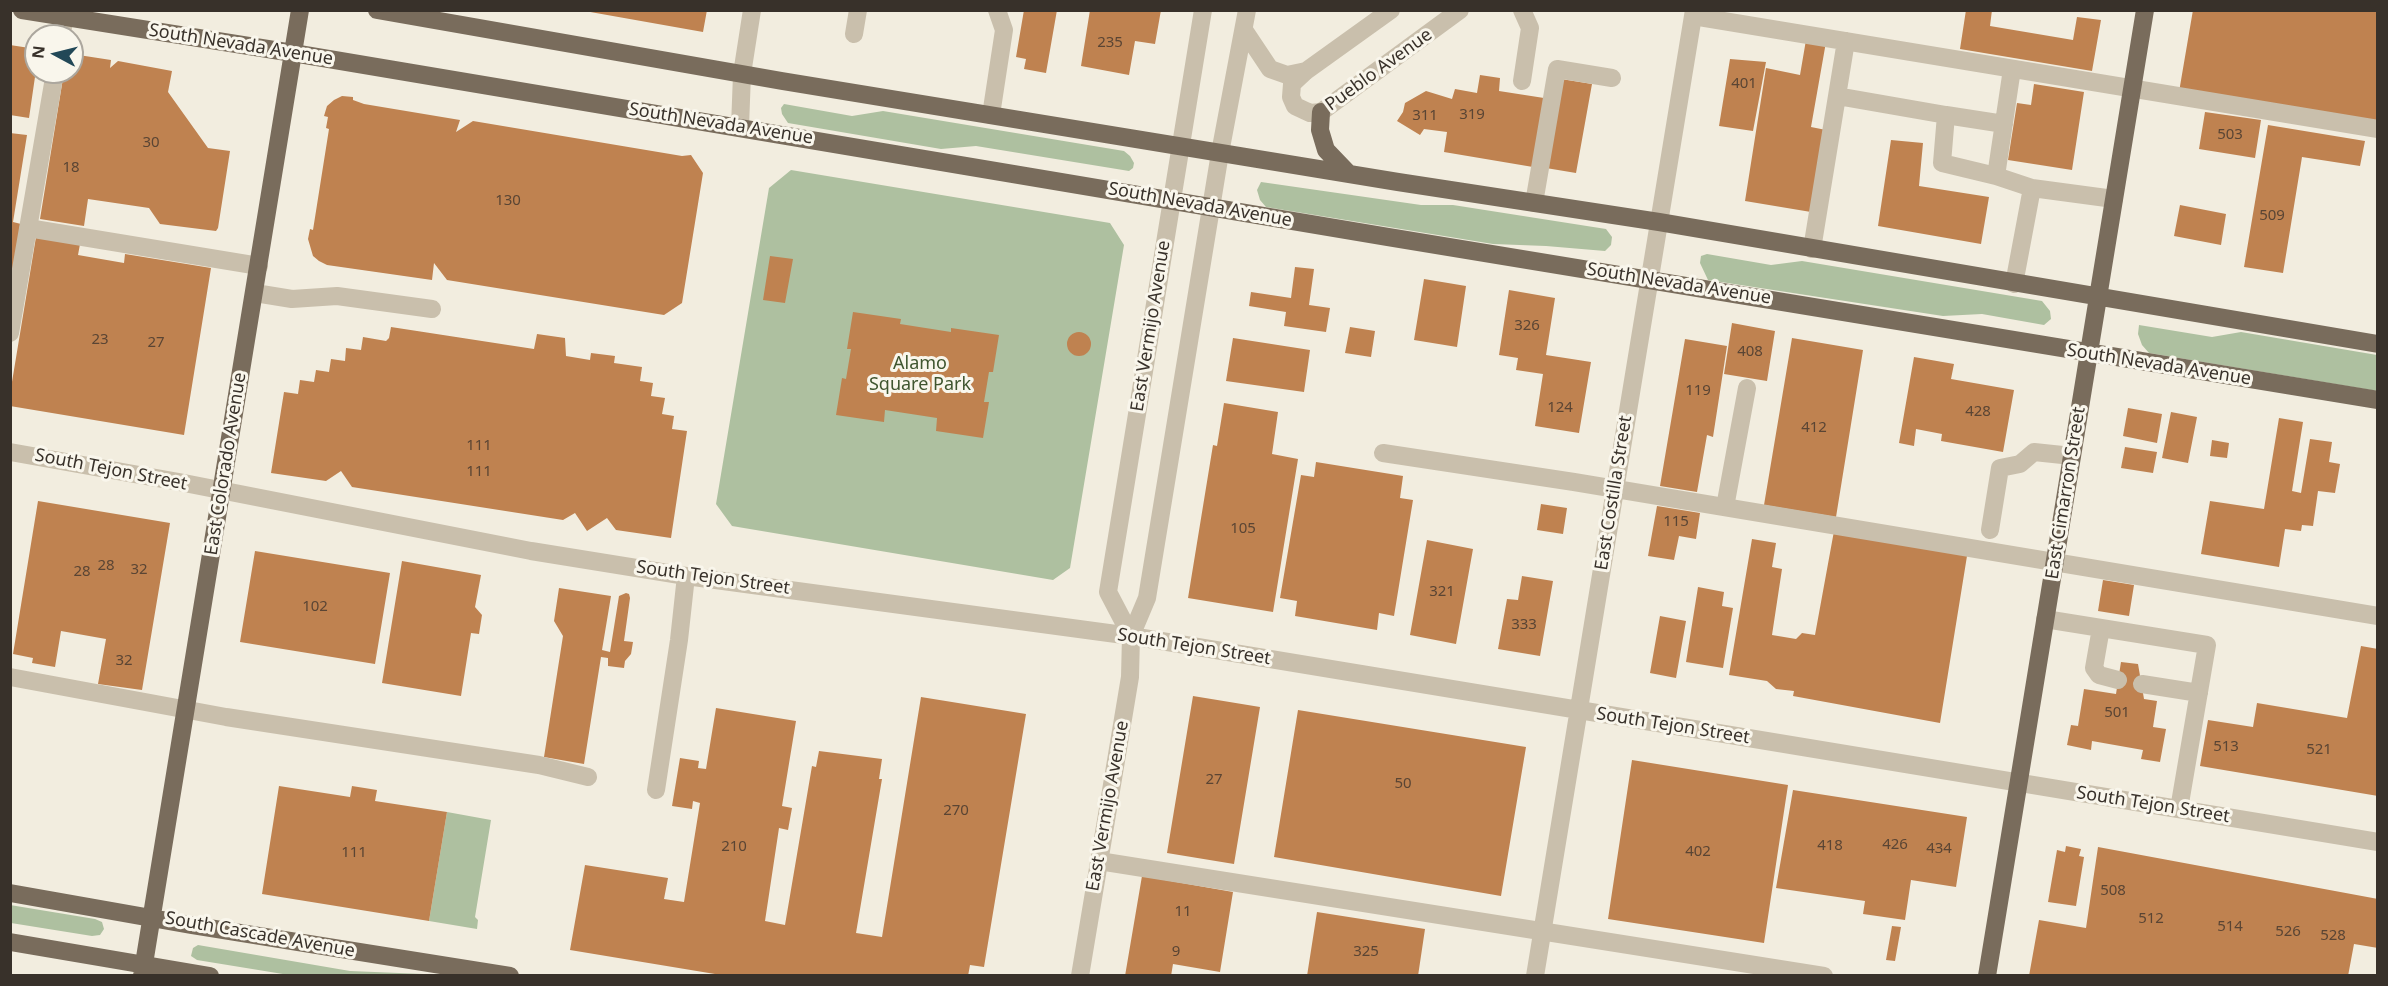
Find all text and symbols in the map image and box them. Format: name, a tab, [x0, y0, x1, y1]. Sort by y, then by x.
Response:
street label: South Nevada Avenue	[147, 20, 335, 70]
north arrow	[24, 24, 84, 84]
street label: Pueblo Avenue	[1321, 24, 1437, 116]
house number: 235	[1097, 34, 1123, 52]
text: N	[26, 44, 50, 60]
house number: 401	[1731, 75, 1757, 93]
street label: South Nevada Avenue	[627, 99, 815, 149]
house number: 319	[1459, 106, 1485, 124]
house number: 311	[1412, 107, 1438, 125]
house number: 503	[2217, 126, 2243, 144]
house number: 30	[142, 134, 160, 152]
house number: 18	[62, 159, 80, 177]
street label: South Nevada Avenue	[1107, 178, 1293, 232]
house number: 130	[495, 192, 521, 210]
house number: 509	[2259, 207, 2285, 225]
street label: East Vermijo Avenue	[1127, 239, 1175, 413]
street label: South Nevada Avenue	[1585, 259, 1773, 309]
house number: 326	[1514, 317, 1540, 335]
house number: 23	[91, 331, 109, 349]
house number: 27	[147, 334, 165, 352]
street label: South Nevada Avenue	[2065, 340, 2253, 390]
house number: 408	[1737, 343, 1763, 361]
park label: Alamo Square Park	[869, 353, 971, 395]
street label: East Colorado Avenue	[201, 371, 251, 557]
house number: 119	[1685, 382, 1711, 400]
house number: 124	[1547, 399, 1573, 417]
house number: 428	[1965, 403, 1991, 421]
street label: East Cimarron Street	[2042, 405, 2090, 581]
street label: East Costilla Street	[1591, 414, 1637, 572]
house number: 412	[1801, 419, 1827, 437]
house number: 111	[466, 437, 492, 455]
street label: South Tejon Street	[33, 445, 189, 495]
house number: 111	[466, 463, 492, 481]
house number: 115	[1663, 513, 1689, 531]
house number: 105	[1230, 520, 1256, 538]
house number: 28	[97, 557, 115, 575]
street label: South Tejon Street	[635, 557, 791, 599]
house number: 32	[130, 561, 148, 579]
house number: 28	[73, 563, 91, 581]
house number: 321	[1429, 583, 1455, 601]
house number: 102	[302, 598, 328, 616]
house number: 333	[1511, 616, 1537, 634]
street label: South Tejon Street	[1116, 624, 1272, 670]
house number: 32	[115, 652, 133, 670]
street label: South Tejon Street	[1595, 703, 1751, 749]
house number: 501	[2104, 704, 2130, 722]
street label: East Vermijo Avenue	[1082, 719, 1134, 893]
house number: 513	[2213, 738, 2239, 756]
house number: 521	[2306, 741, 2332, 759]
house number: 27	[1205, 771, 1223, 789]
house number: 50	[1394, 775, 1412, 793]
street label: South Tejon Street	[2075, 782, 2231, 828]
house number: 270	[943, 802, 969, 820]
house number: 426	[1882, 836, 1908, 854]
house number: 418	[1817, 837, 1843, 855]
house number: 210	[721, 838, 747, 856]
house number: 434	[1926, 840, 1952, 858]
house number: 402	[1685, 843, 1711, 861]
house number: 111	[341, 844, 367, 862]
house number: 508	[2100, 882, 2126, 900]
house number: 11	[1174, 903, 1192, 921]
street label: South Cascade Avenue	[164, 908, 356, 962]
house number: 512	[2138, 910, 2164, 928]
house number: 514	[2217, 918, 2243, 936]
house number: 526	[2275, 923, 2301, 941]
house number: 528	[2320, 927, 2346, 945]
house number: 9	[1172, 943, 1180, 961]
house number: 325	[1353, 943, 1379, 961]

